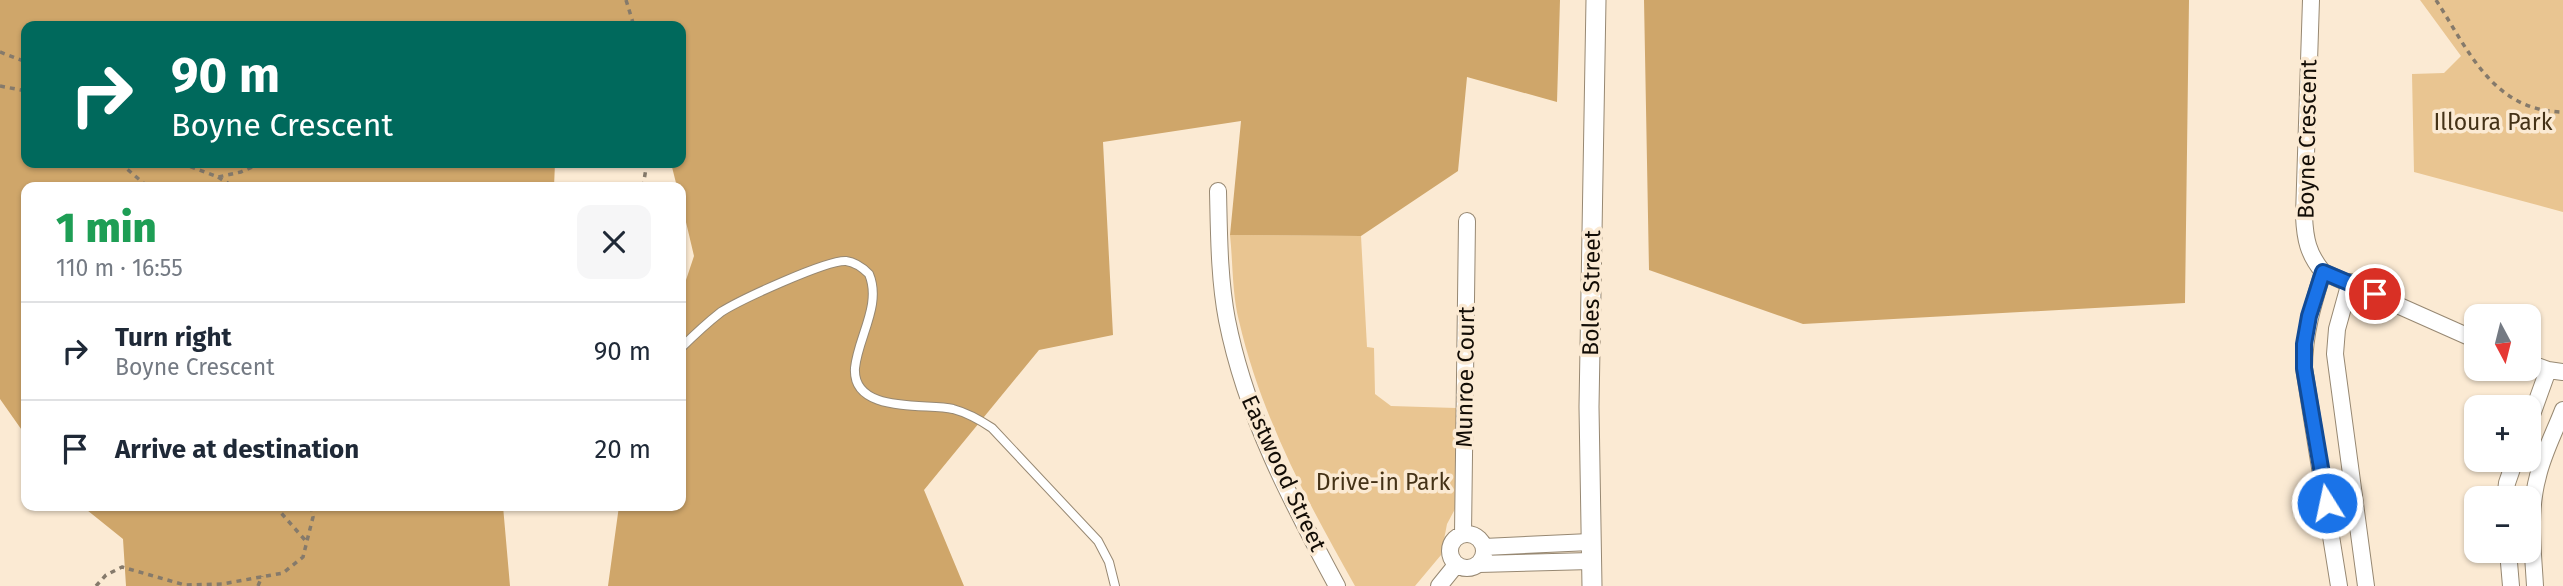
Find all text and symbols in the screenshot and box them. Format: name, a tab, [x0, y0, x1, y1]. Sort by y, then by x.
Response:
text: 90 m	[171, 46, 280, 105]
icon: right	[56, 49, 147, 140]
street label: Boyne Crescent	[2292, 58, 2322, 219]
text: Boyne Crescent	[171, 106, 393, 144]
park label: Illoura Park	[2434, 108, 2553, 136]
text: 1 min	[56, 203, 157, 253]
button: close	[577, 205, 651, 279]
street label: Boles Street	[1576, 229, 1606, 356]
text: 110 m · 16:55	[56, 254, 183, 282]
pin	[2345, 264, 2405, 324]
icon: arrive	[2356, 275, 2394, 313]
north arrow	[2464, 304, 2541, 382]
map controls	[2464, 304, 2541, 563]
street label: Munroe Court	[1450, 305, 1480, 448]
text: Turn right	[115, 322, 232, 353]
icon: right	[56, 332, 94, 370]
text: 90 m	[594, 336, 651, 367]
text: Boyne Crescent	[115, 353, 275, 381]
street label: Eastwood Street	[1236, 391, 1333, 556]
button: +	[2464, 395, 2541, 472]
icon: arrive	[56, 430, 94, 468]
text: Arrive at destination	[115, 434, 359, 465]
text: 20 m	[594, 434, 651, 465]
position arrow	[2290, 466, 2364, 540]
park label: Drive-in Park	[1316, 468, 1450, 496]
button: −	[2464, 486, 2541, 563]

